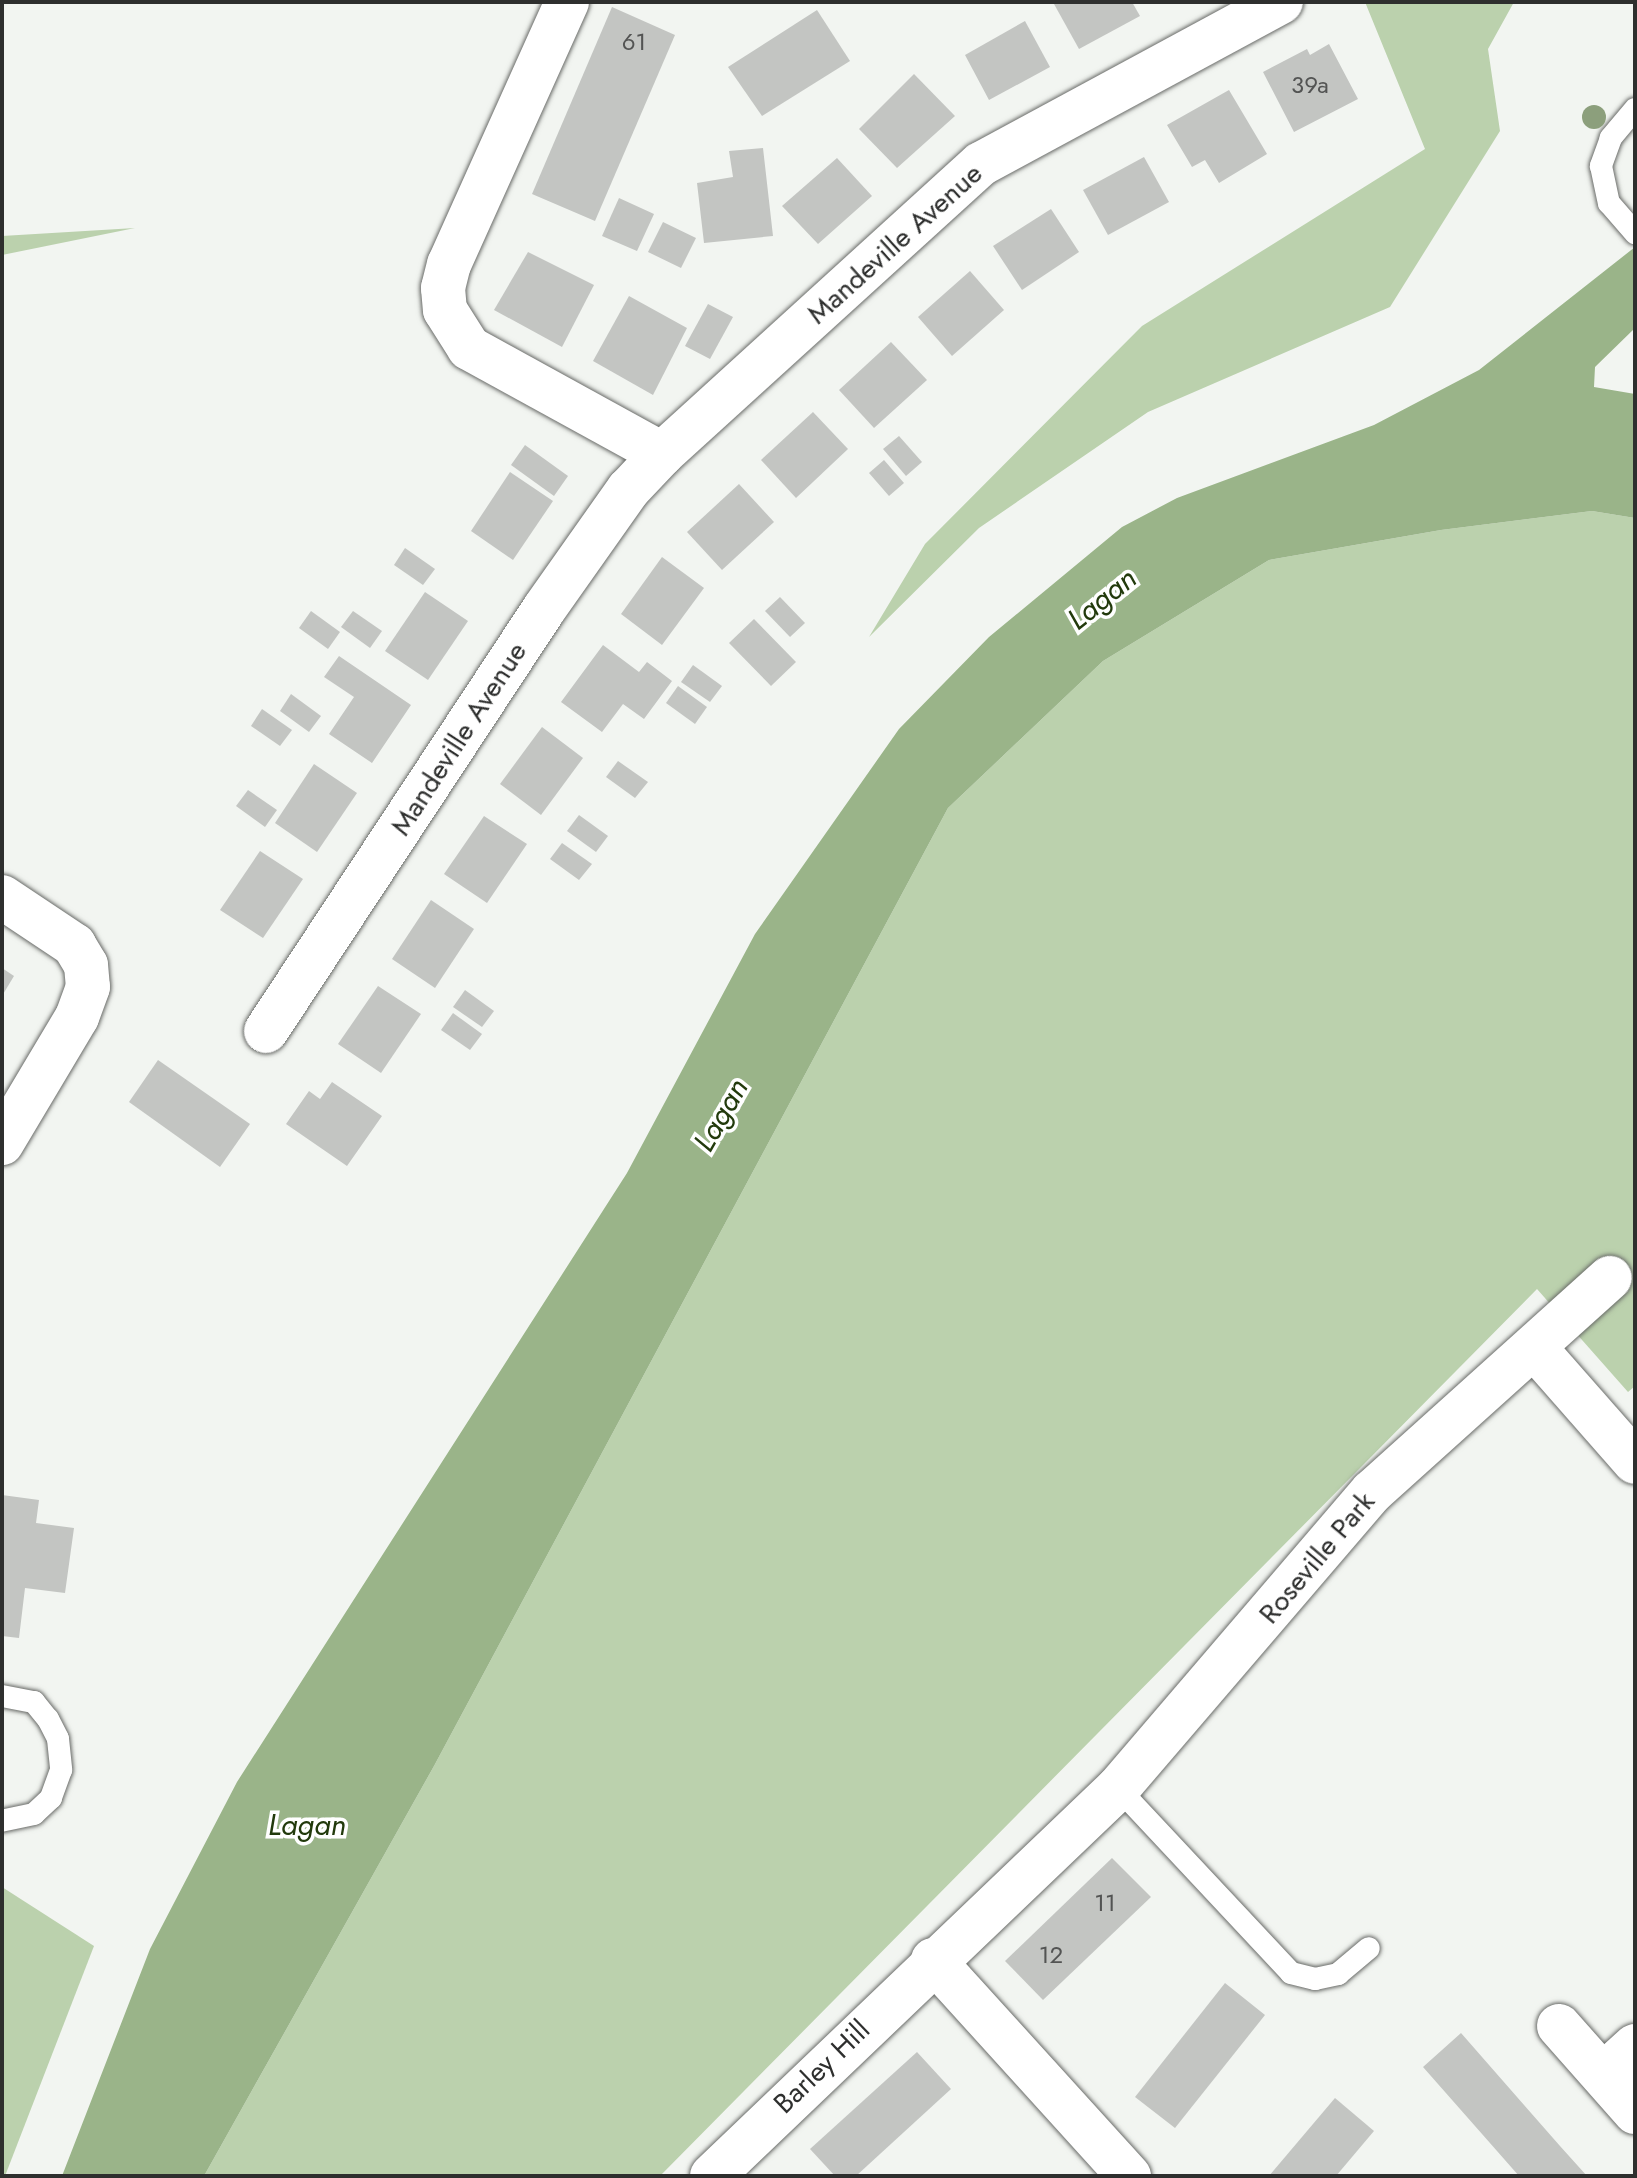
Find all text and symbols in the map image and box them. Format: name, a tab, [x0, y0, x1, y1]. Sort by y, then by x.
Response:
house number: 61	[622, 28, 646, 56]
house number: 39a	[1291, 71, 1329, 99]
street label: Mandeville Avenue	[801, 157, 989, 331]
water label: Lagan	[1060, 560, 1144, 638]
street label: Mandeville Avenue	[384, 636, 534, 842]
water label: Lagan	[686, 1072, 756, 1158]
street label: Roseville Park	[1252, 1485, 1382, 1631]
water label: Lagan	[268, 1807, 346, 1843]
house number: 11	[1094, 1889, 1116, 1917]
house number: 12	[1039, 1941, 1063, 1969]
street label: Barley Hill	[767, 2013, 877, 2121]

